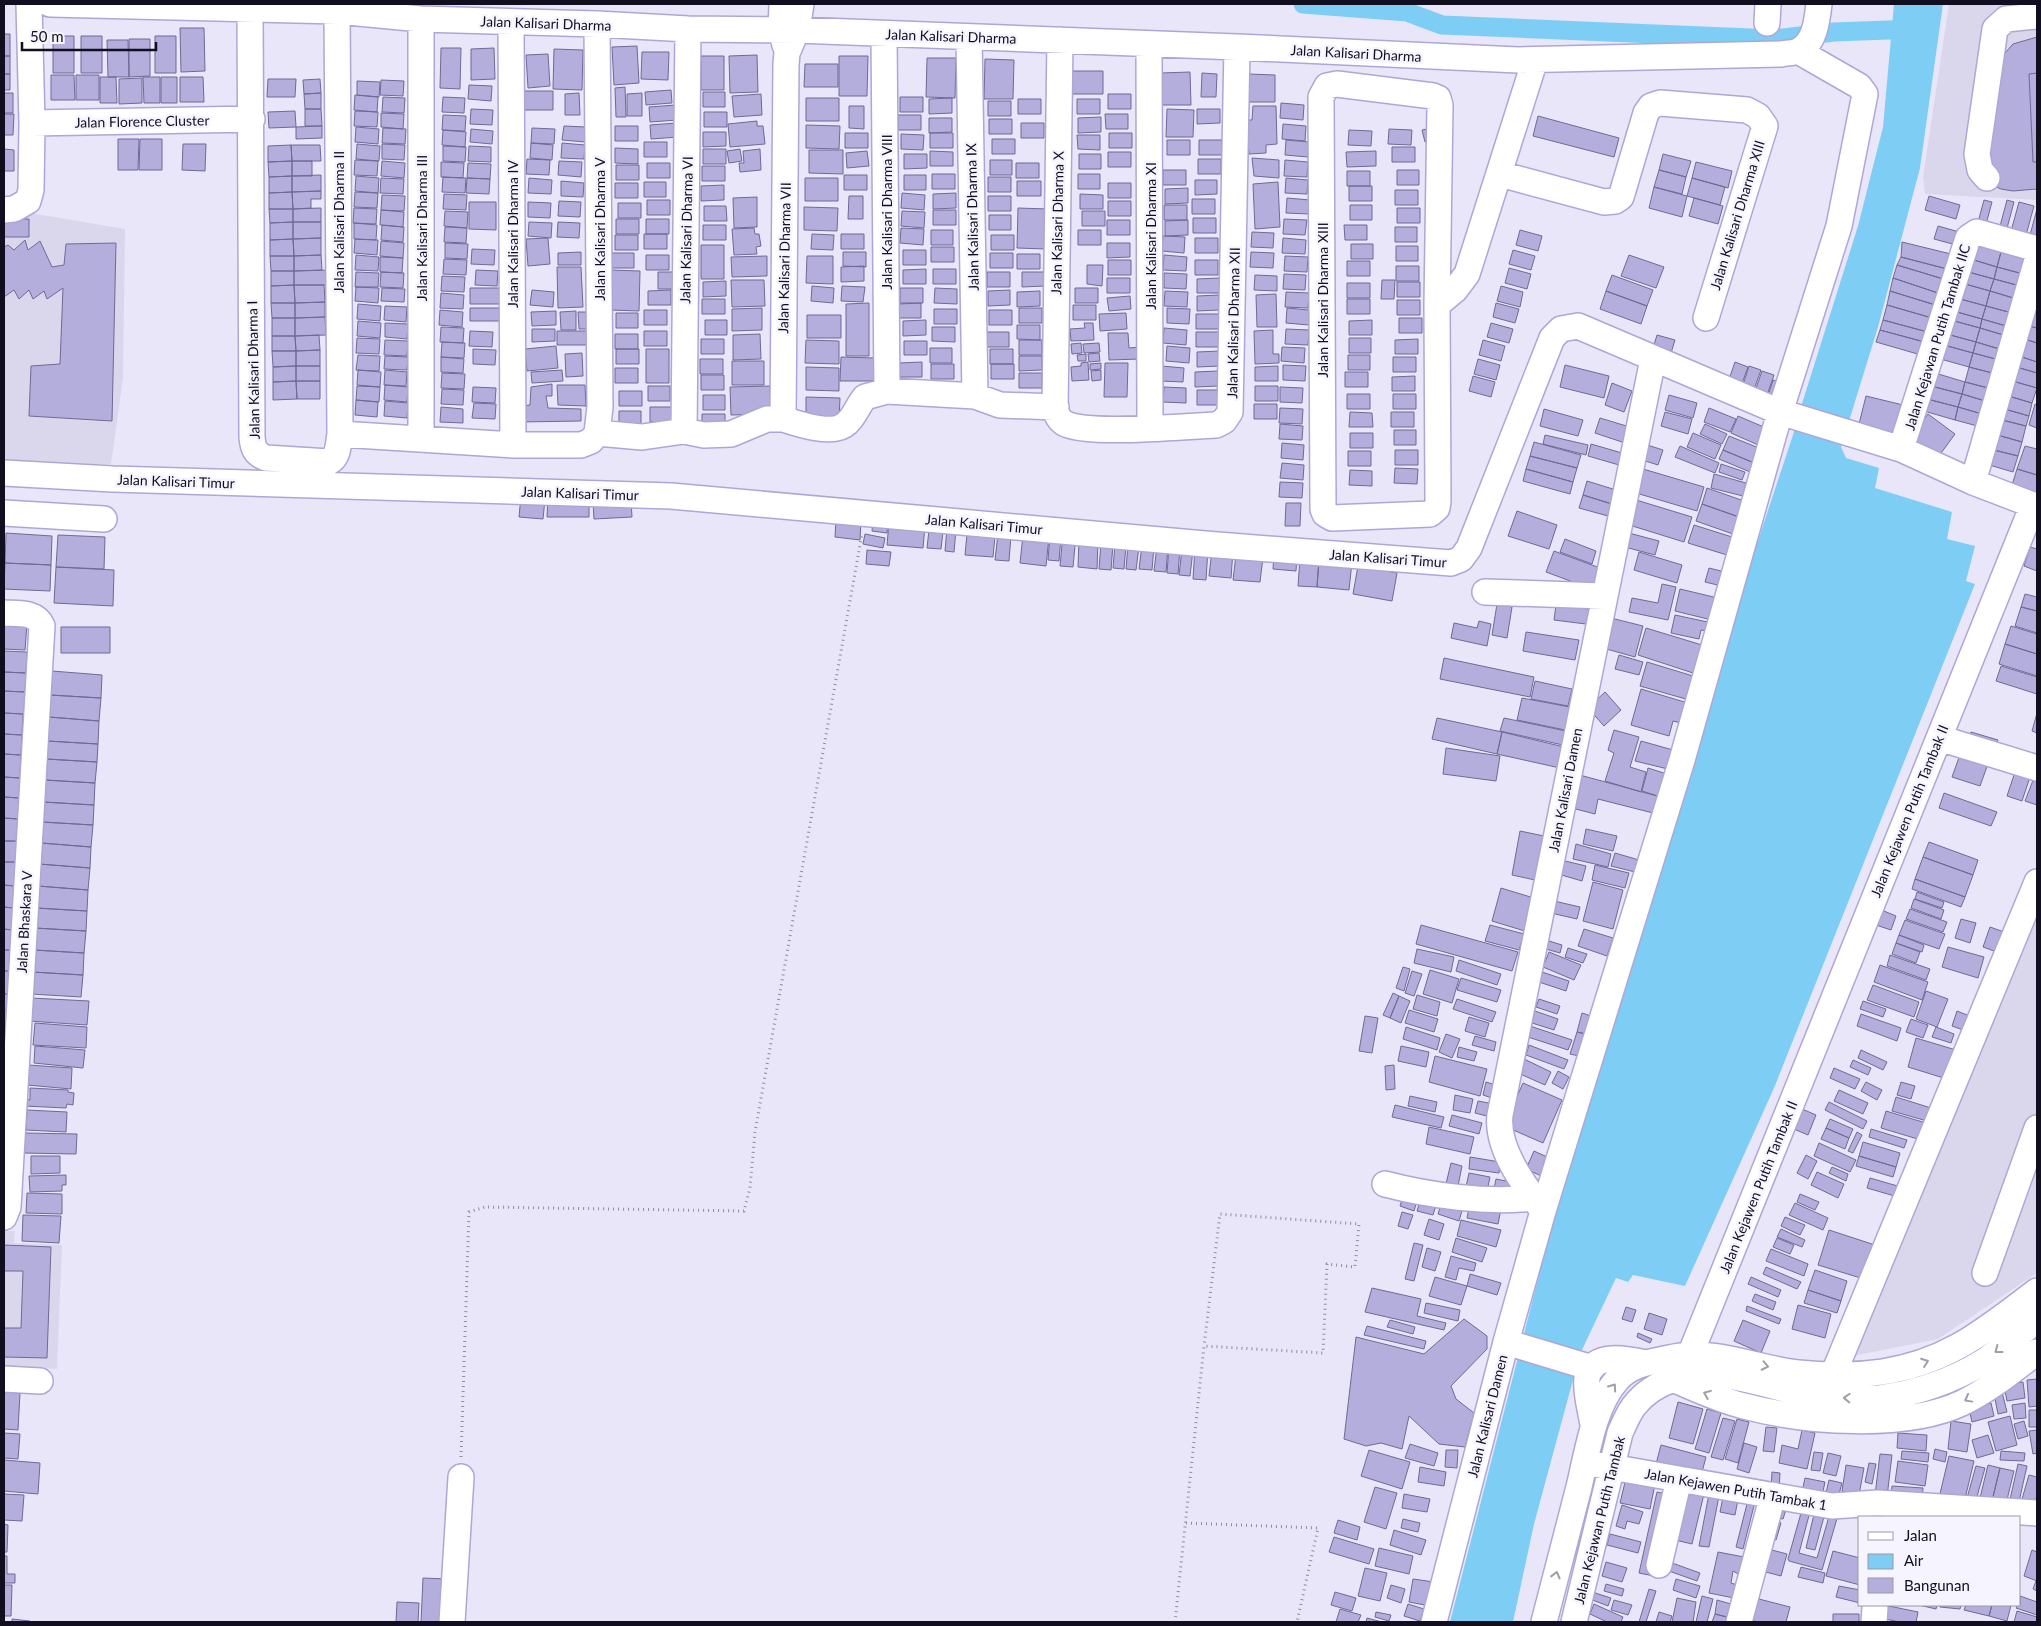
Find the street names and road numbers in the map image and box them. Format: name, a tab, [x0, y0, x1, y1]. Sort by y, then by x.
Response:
street label: Jalan Kalisari Dharma	[480, 12, 612, 34]
street label: Jalan Kalisari Dharma	[885, 25, 1017, 47]
street label: Jalan Kalisari Dharma	[1290, 41, 1422, 65]
street label: Jalan Florence Cluster	[74, 111, 210, 131]
street label: Jalan Kalisari Dharma VIII	[878, 134, 895, 290]
street label: Jalan Kalisari Dharma XIII	[1706, 138, 1768, 292]
street label: Jalan Kalisari Dharma IX	[962, 143, 982, 291]
street label: Jalan Kalisari Dharma II	[330, 151, 347, 293]
street label: Jalan Kalisari Dharma X	[1047, 151, 1067, 295]
street label: Jalan Kalisari Dharma III	[413, 155, 430, 301]
street label: Jalan Kalisari Dharma VI	[676, 156, 696, 304]
street label: Jalan Kalisari Dharma V	[591, 157, 608, 301]
street label: Jalan Kalisari Dharma IV	[504, 159, 521, 308]
street label: Jalan Kalisari Dharma XI	[1142, 162, 1159, 310]
street label: Jalan Kalisari Dharma VII	[774, 182, 794, 334]
street label: Jalan Kalisari Dharma XIII	[1314, 222, 1331, 378]
street label: Jalan Kejawan Putih Tambak IIC	[1901, 241, 1974, 432]
street label: Jalan Kalisari Dharma XII	[1223, 247, 1243, 399]
street label: Jalan Kalisari Dharma I	[243, 301, 263, 439]
street label: Jalan Kalisari Timur	[117, 470, 235, 492]
street label: Jalan Kalisari Timur	[521, 482, 639, 504]
street label: Jalan Kalisari Timur	[925, 510, 1043, 538]
street label: Jalan Kalisari Timur	[1329, 545, 1447, 571]
street label: Jalan Kejawen Putih Tambak II	[1867, 722, 1951, 900]
street label: Jalan Kalisari Damen	[1545, 726, 1585, 854]
street label: Jalan Bhaskara V	[13, 870, 35, 974]
street label: Jalan Kejawen Putih Tambak II	[1716, 1098, 1800, 1276]
street label: Jalan Kalisari Damen	[1463, 1353, 1511, 1479]
street label: Jalan Kejawan Putih Tambak	[1570, 1433, 1628, 1606]
street label: Jalan Kejawen Putih Tambak 1	[1643, 1465, 1829, 1513]

